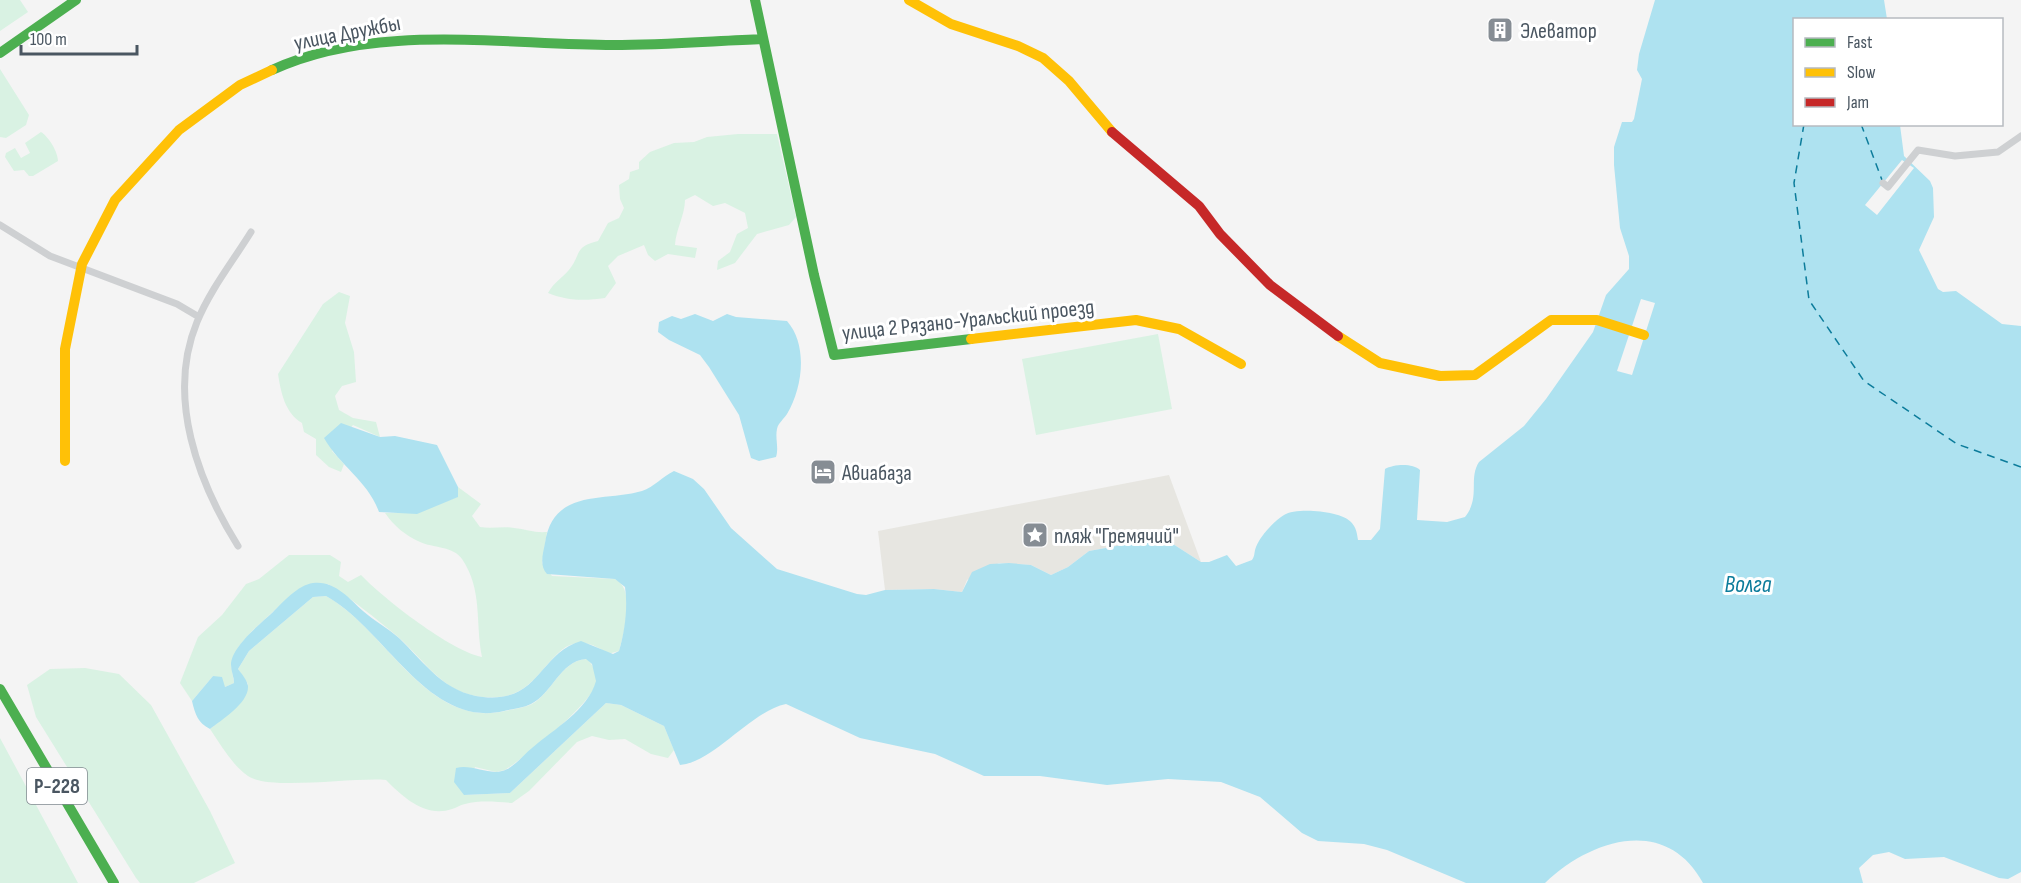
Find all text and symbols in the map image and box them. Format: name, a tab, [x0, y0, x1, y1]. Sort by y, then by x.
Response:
street label: улица Дружбы	[292, 10, 403, 57]
building icon: Элеватор	[1485, 15, 1515, 45]
scale bar	[21, 18, 136, 56]
place label: Элеватор	[1520, 18, 1597, 45]
legend	[1793, 18, 2003, 126]
text: 100 m	[30, 29, 67, 50]
text: Fast	[1847, 32, 1873, 53]
text: Slow	[1847, 62, 1876, 83]
text: Jam	[1846, 92, 1869, 113]
street label: улица 2 Рязано-Уральский проезд	[841, 294, 1096, 347]
hotel icon: Авиабаза	[808, 457, 838, 487]
place label: Авиабаза	[841, 460, 912, 487]
place icon: пляж "Гремячий"	[1020, 520, 1050, 550]
place label: пляж "Гремячий"	[1054, 523, 1179, 550]
water label: Волга	[1725, 570, 1772, 599]
road number: Р-228	[27, 768, 87, 804]

